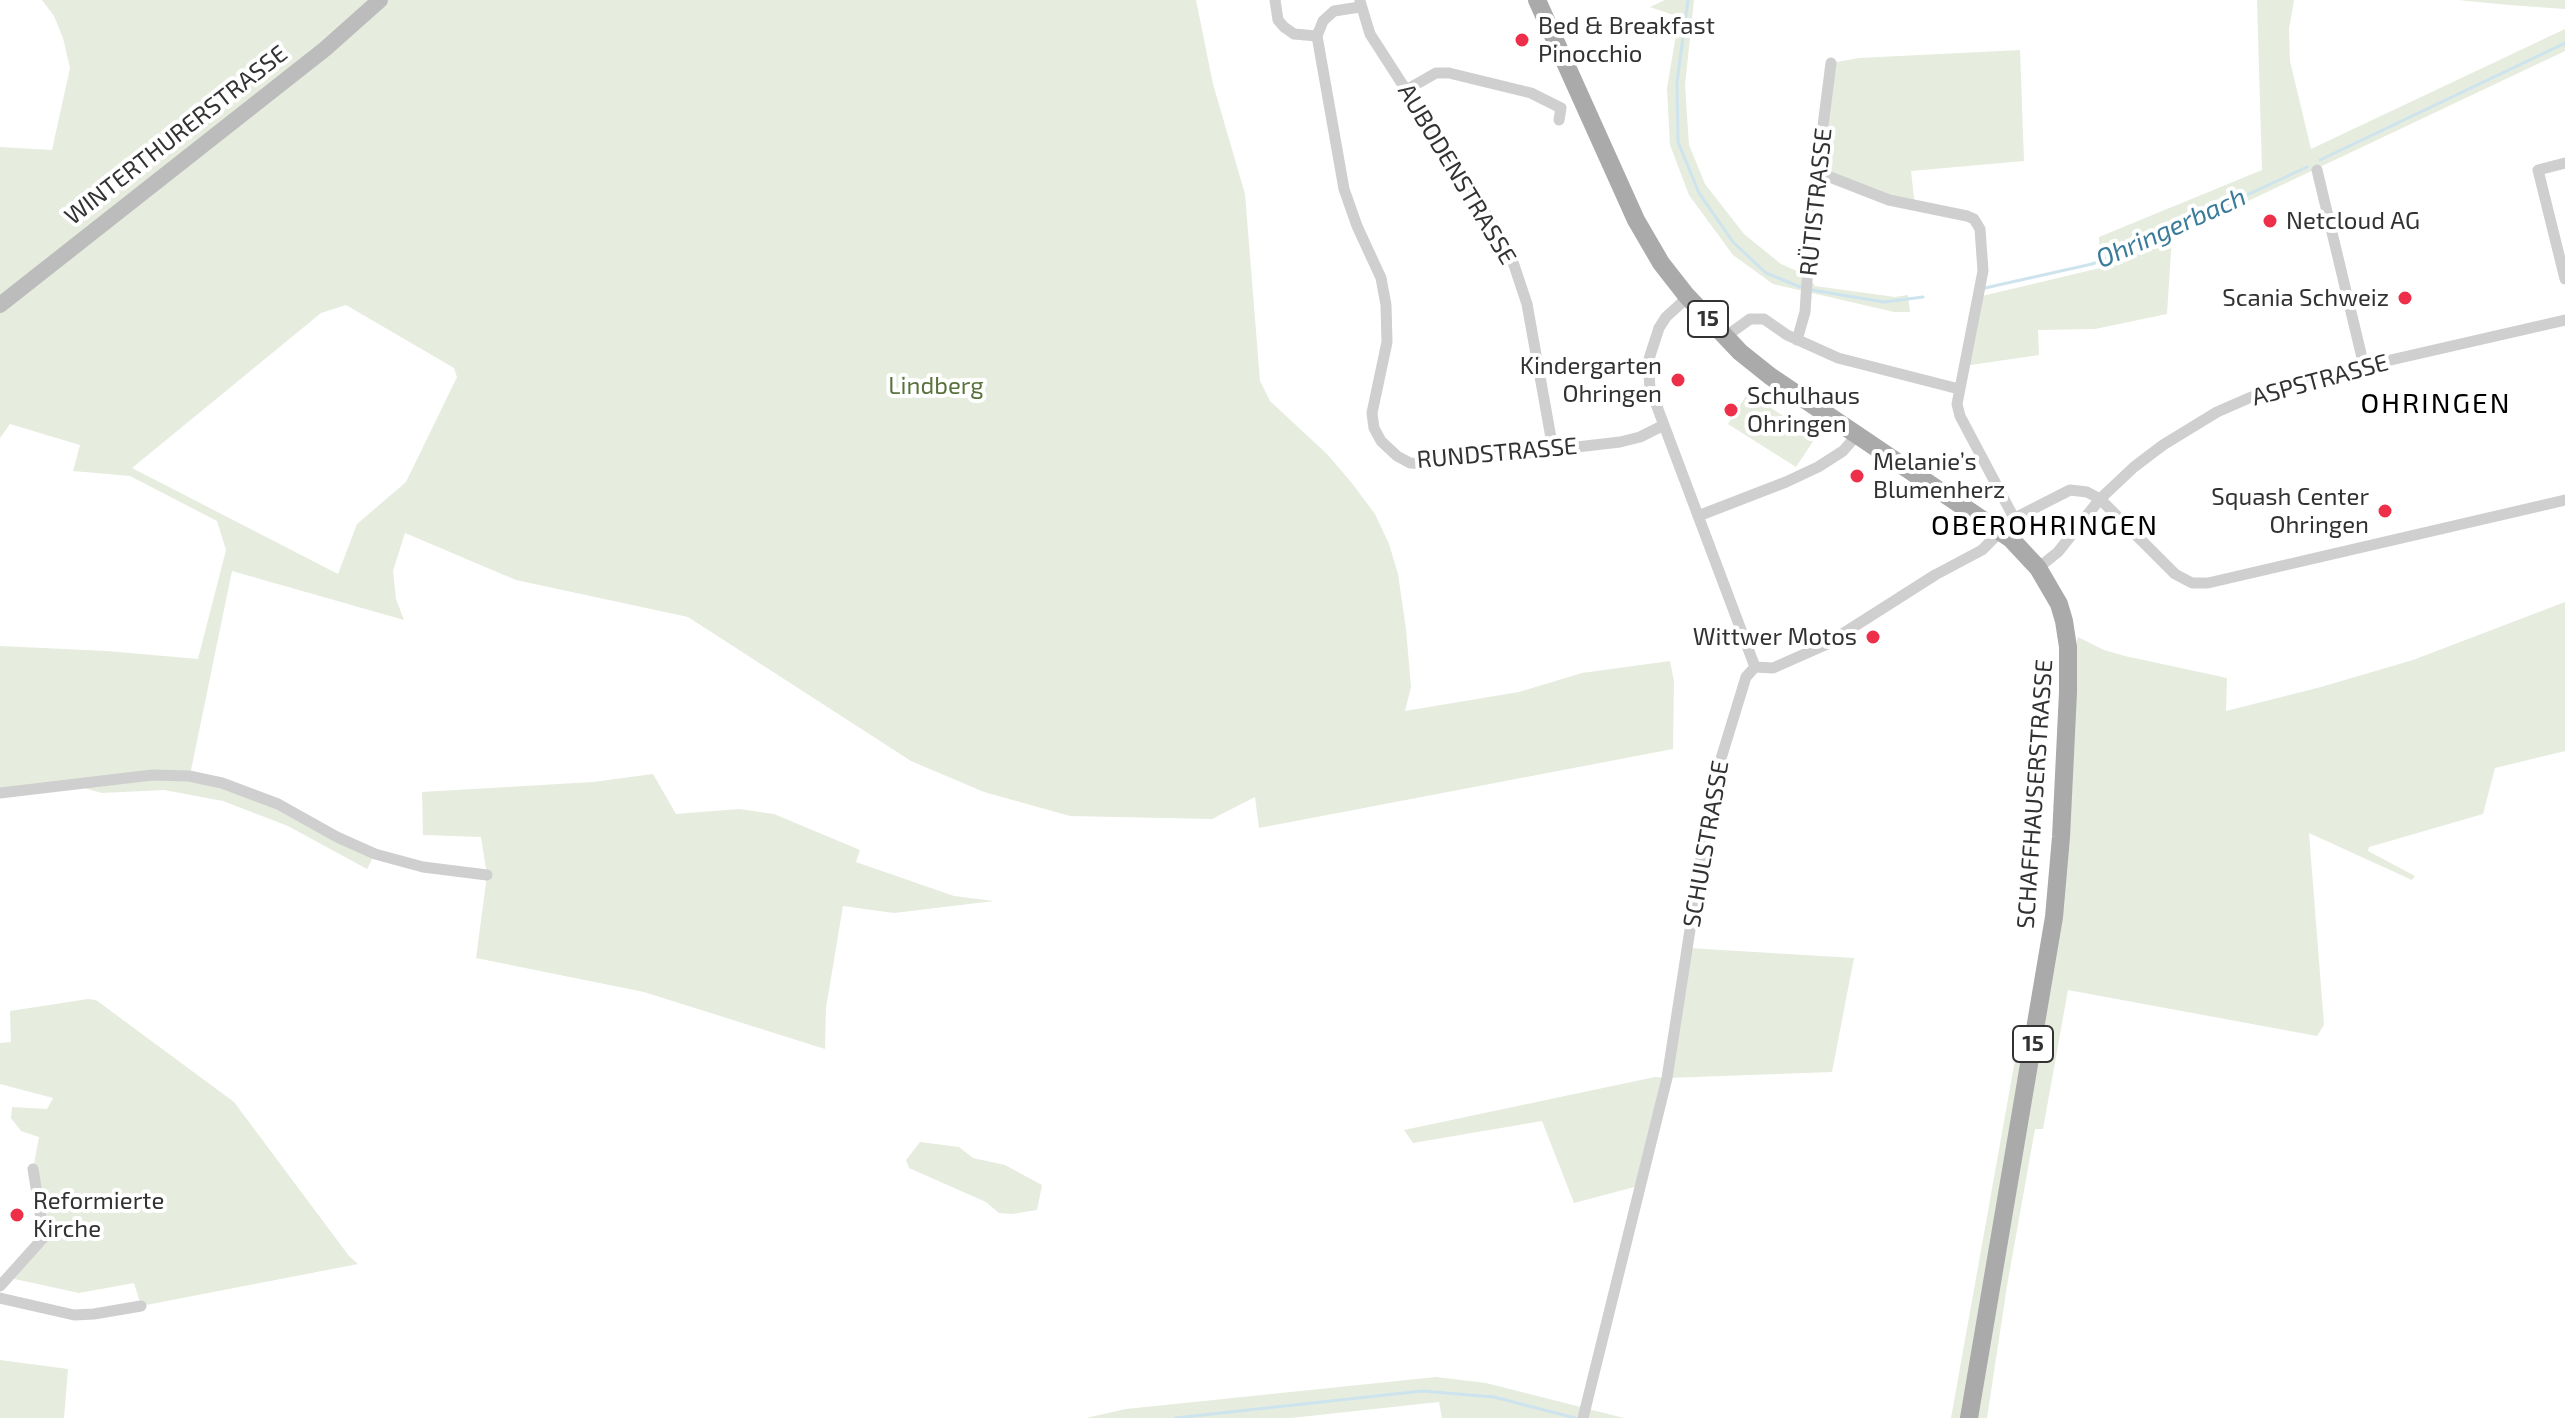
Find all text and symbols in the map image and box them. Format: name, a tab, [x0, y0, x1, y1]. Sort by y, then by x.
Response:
place label: Bed & Breakfast Pinocchio	[1538, 12, 1715, 68]
marker: Bed & Breakfast Pinocchio	[1513, 31, 1531, 49]
street label: WINTERTHURERSTRASSE	[59, 39, 293, 231]
street label: AUBODENSTRASSE	[1392, 78, 1522, 270]
street label: RÜTISTRASSE	[1794, 127, 1838, 277]
water label: Ohringerbach	[2091, 181, 2251, 275]
place label: Netcloud AG	[2286, 207, 2420, 235]
marker: Netcloud AG	[2261, 212, 2279, 230]
place label: Scania Schweiz	[2222, 284, 2389, 312]
marker: Scania Schweiz	[2396, 289, 2414, 307]
road number: 15	[1688, 301, 1728, 337]
street label: ASPSTRASSE	[2249, 348, 2391, 412]
place label: Kindergarten Ohringen	[1520, 352, 1662, 408]
marker: Kindergarten Ohringen	[1669, 371, 1687, 389]
park label: Lindberg	[888, 372, 984, 400]
place label: Schulhaus Ohringen	[1747, 382, 1860, 438]
district label: OHRINGEN	[2361, 387, 2511, 421]
marker: Schulhaus Ohringen	[1722, 401, 1740, 419]
street label: RUNDSTRASSE	[1415, 432, 1579, 474]
place label: Melanie’s Blumenherz	[1873, 448, 2005, 504]
marker: Melanie’s Blumenherz	[1848, 467, 1866, 485]
place label: Squash Center Ohringen	[2211, 483, 2369, 539]
marker: Squash Center Ohringen	[2376, 502, 2394, 520]
district label: OBEROHRINGEN	[1931, 509, 2159, 543]
place label: Wittwer Motos	[1693, 623, 1857, 651]
marker: Wittwer Motos	[1864, 628, 1882, 646]
street label: SCHAFFHAUSERSTRASSE	[2011, 658, 2059, 930]
street label: SCHULSTRASSE	[1677, 758, 1735, 930]
road number: 15	[2013, 1026, 2053, 1062]
place label: Reformierte Kirche	[33, 1187, 164, 1243]
marker: Reformierte Kirche	[8, 1206, 26, 1224]

